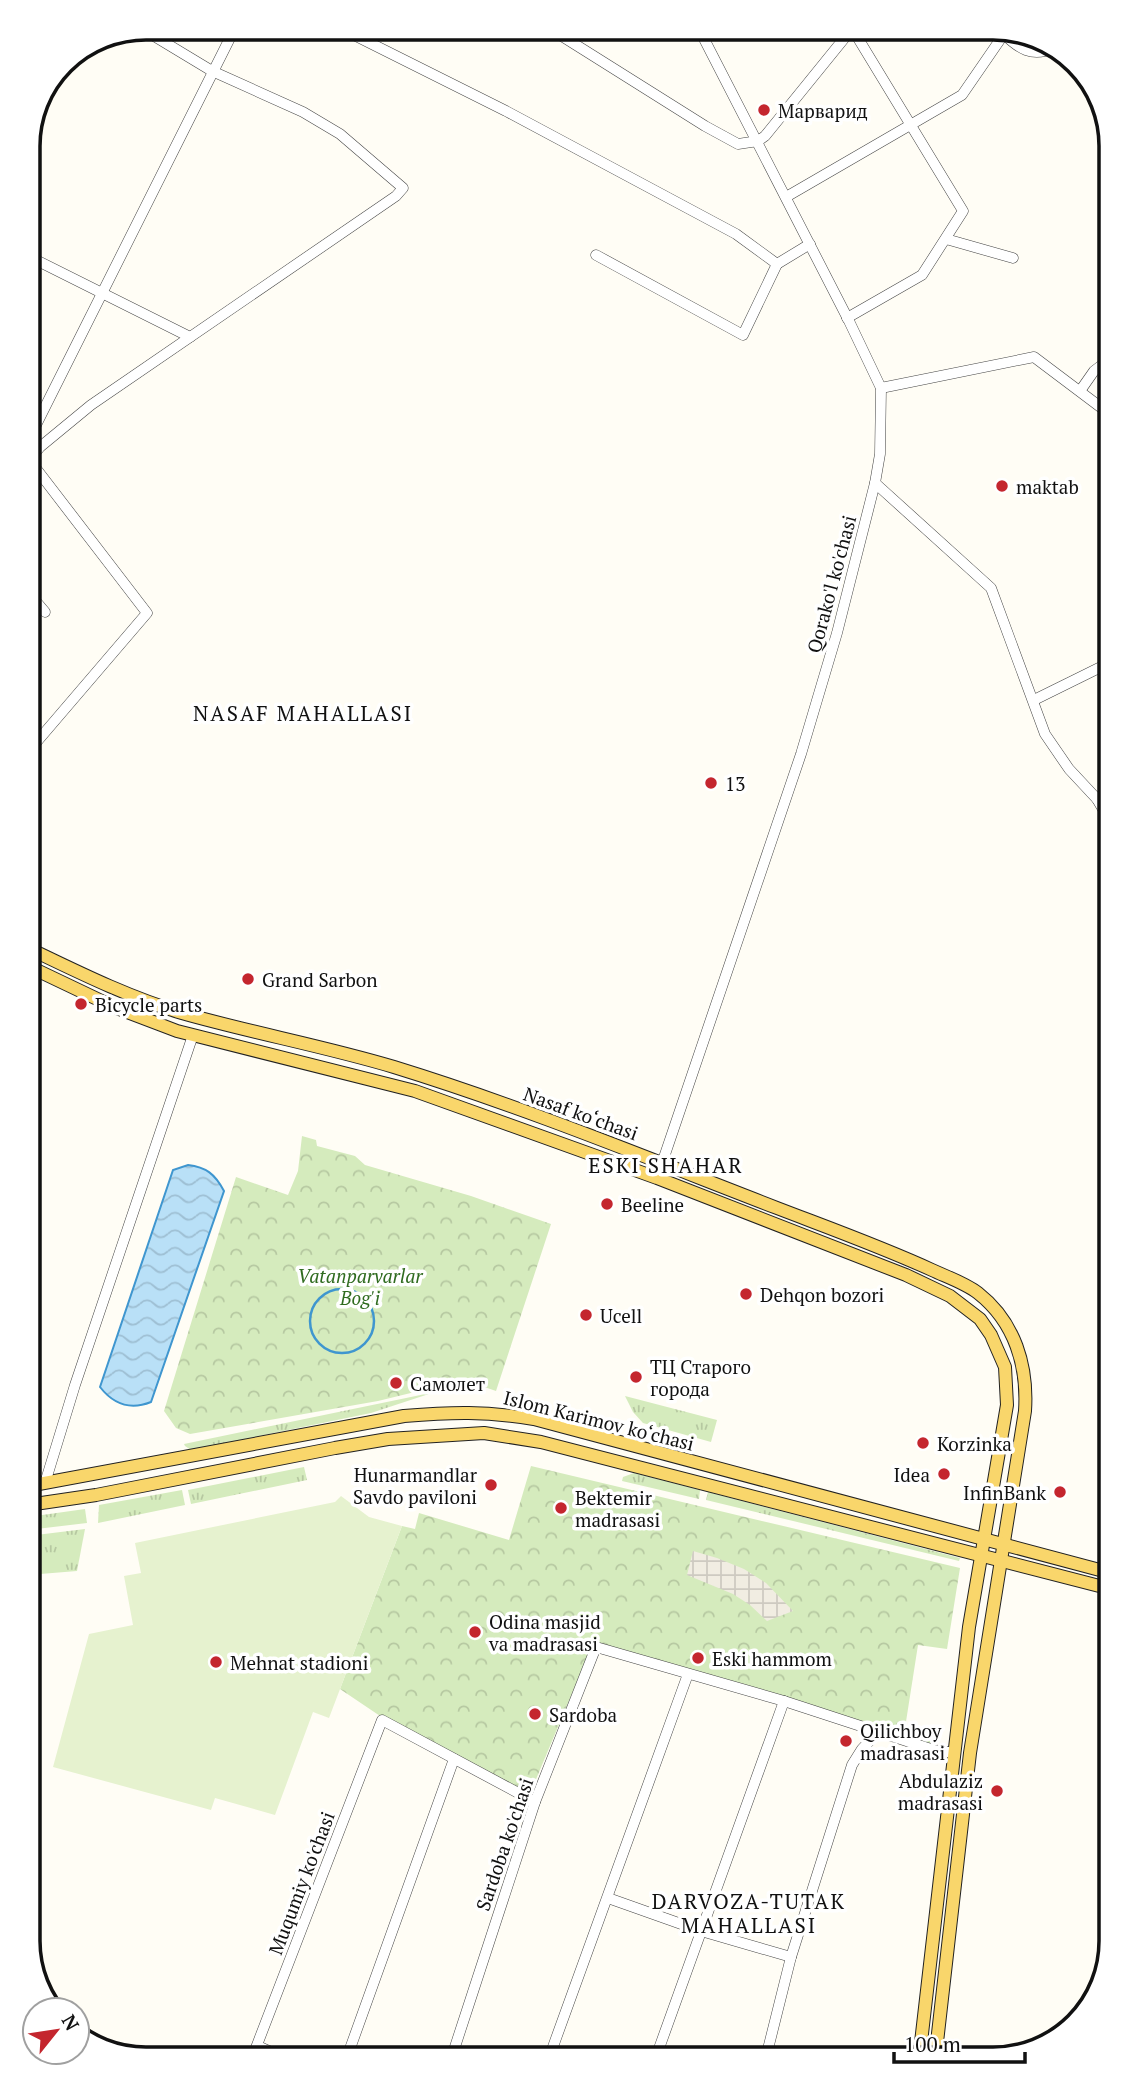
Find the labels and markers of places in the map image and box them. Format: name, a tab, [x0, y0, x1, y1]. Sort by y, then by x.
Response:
place label: Марварид	[778, 98, 868, 123]
marker: Марварид	[756, 102, 772, 118]
place label: maktab	[1016, 474, 1079, 499]
marker: maktab	[994, 478, 1010, 494]
place label: 13	[725, 771, 745, 796]
marker: 13	[703, 775, 719, 791]
place label: Grand Sarbon	[262, 967, 378, 992]
marker: Grand Sarbon	[240, 971, 256, 987]
place label: Bicycle parts	[95, 992, 202, 1017]
marker: Bicycle parts	[73, 996, 89, 1012]
place label: Beeline	[621, 1192, 684, 1217]
marker: Beeline	[599, 1196, 615, 1212]
place label: Dehqon bozori	[760, 1282, 884, 1307]
marker: Dehqon bozori	[738, 1286, 754, 1302]
place label: Ucell	[600, 1303, 642, 1328]
marker: Ucell	[578, 1307, 594, 1323]
place label: ТЦ Старого города	[650, 1354, 751, 1401]
marker: ТЦ Старого города	[628, 1369, 644, 1385]
place label: Самолет	[410, 1371, 485, 1396]
marker: Самолет	[388, 1375, 404, 1391]
place label: Korzinka	[937, 1431, 1012, 1456]
marker: Korzinka	[915, 1435, 931, 1451]
place label: Hunarmandlar Savdo paviloni	[353, 1462, 478, 1509]
place label: Idea	[894, 1462, 930, 1487]
marker: Idea	[936, 1466, 952, 1482]
marker: Hunarmandlar Savdo paviloni	[483, 1477, 499, 1493]
place label: InfinBank	[963, 1480, 1046, 1505]
marker: InfinBank	[1052, 1484, 1068, 1500]
place label: Bektemir madrasasi	[575, 1485, 660, 1532]
marker: Bektemir madrasasi	[553, 1500, 569, 1516]
place label: Odina masjid va madrasasi	[488, 1609, 601, 1656]
marker: Odina masjid va madrasasi	[467, 1624, 483, 1640]
place label: Eski hammom	[712, 1646, 832, 1671]
place label: Mehnat stadioni	[230, 1650, 368, 1675]
marker: Eski hammom	[690, 1650, 706, 1666]
marker: Mehnat stadioni	[208, 1654, 224, 1670]
place label: Sardoba	[549, 1702, 617, 1727]
marker: Sardoba	[527, 1706, 543, 1722]
place label: Qilichboy madrasasi	[860, 1718, 945, 1765]
marker: Qilichboy madrasasi	[838, 1733, 854, 1749]
place label: Abdulaziz madrasasi	[898, 1768, 983, 1815]
marker: Abdulaziz madrasasi	[989, 1783, 1005, 1799]

